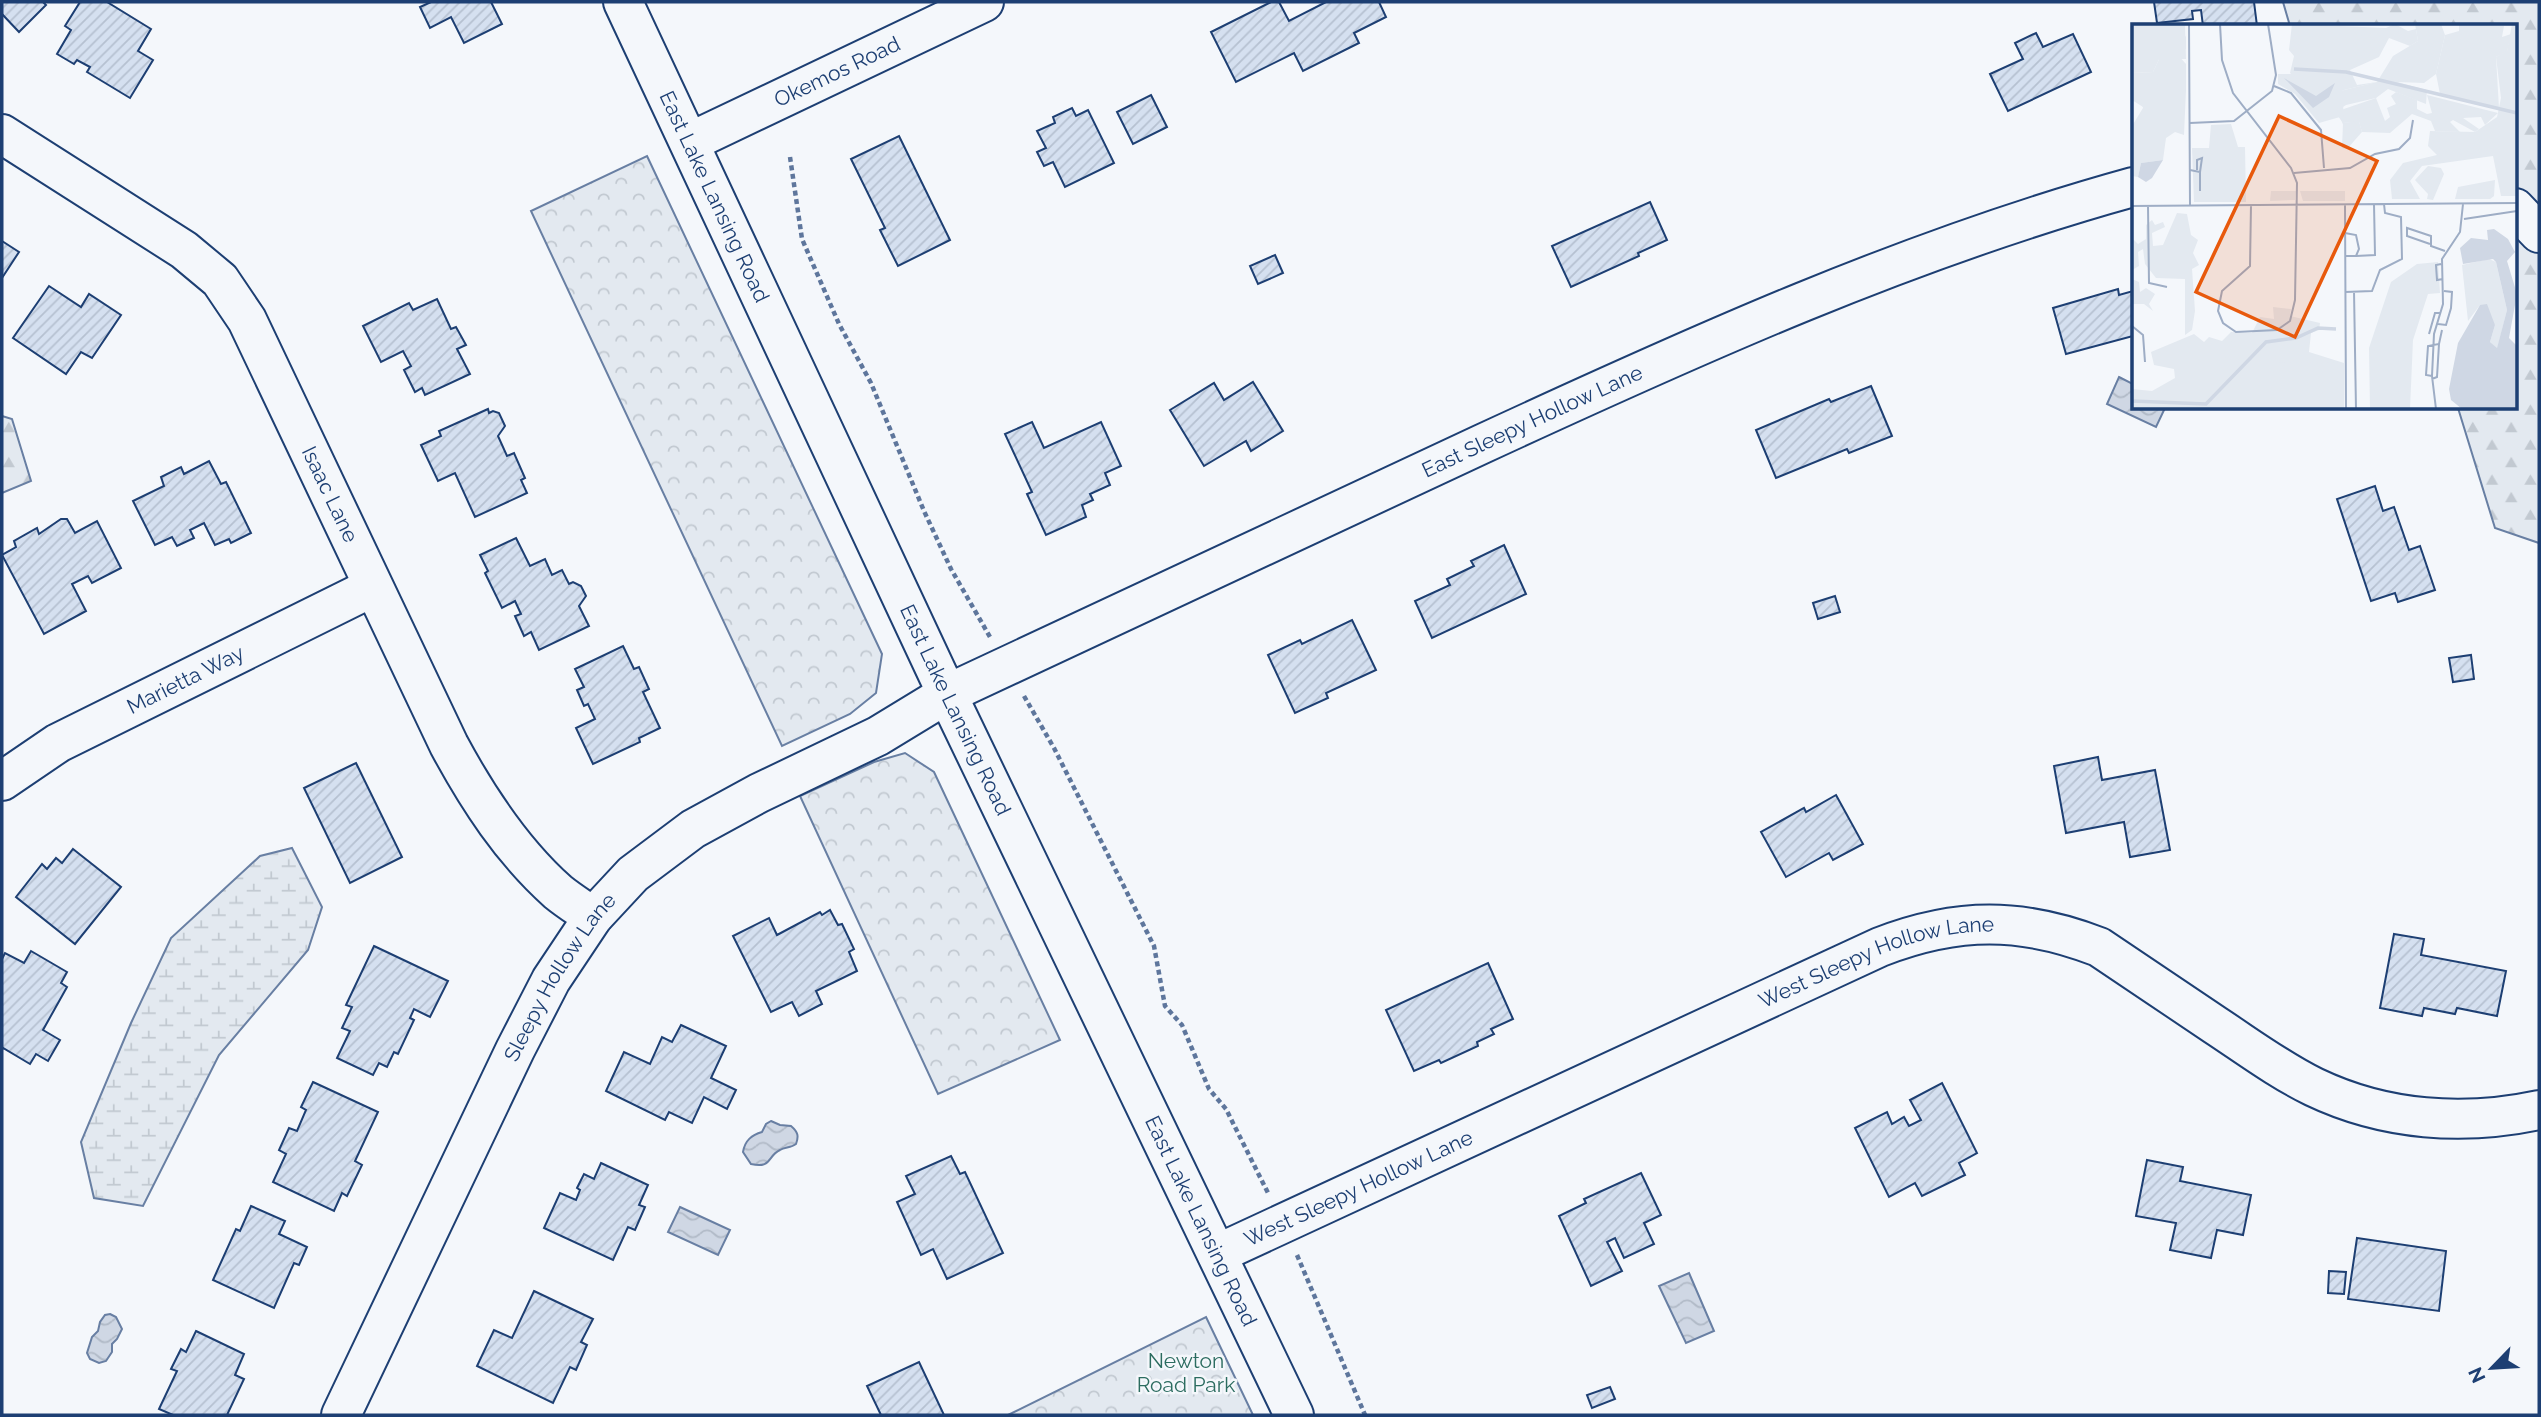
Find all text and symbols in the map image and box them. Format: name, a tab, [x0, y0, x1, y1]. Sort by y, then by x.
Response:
inset map	[2132, 24, 2516, 410]
street label: Okemos Road	[770, 31, 904, 112]
street label: East Lake Lansing Road	[654, 87, 775, 306]
street label: East Sleepy Hollow Lane	[1418, 359, 1646, 483]
street label: Isaac Lane	[297, 442, 364, 546]
street label: East Lake Lansing Road	[895, 600, 1016, 819]
street label: Marietta Way	[123, 640, 248, 719]
street label: Sleepy Hollow Lane	[499, 888, 621, 1065]
street label: West Sleepy Hollow Lane	[1755, 911, 1994, 1013]
street label: East Lake Lansing Road	[1140, 1112, 1262, 1330]
street label: West Sleepy Hollow Lane	[1240, 1124, 1477, 1252]
north arrow	[2457, 1333, 2527, 1403]
park label: Newton Road Park	[1137, 1348, 1235, 1397]
text: N	[2464, 1364, 2490, 1386]

